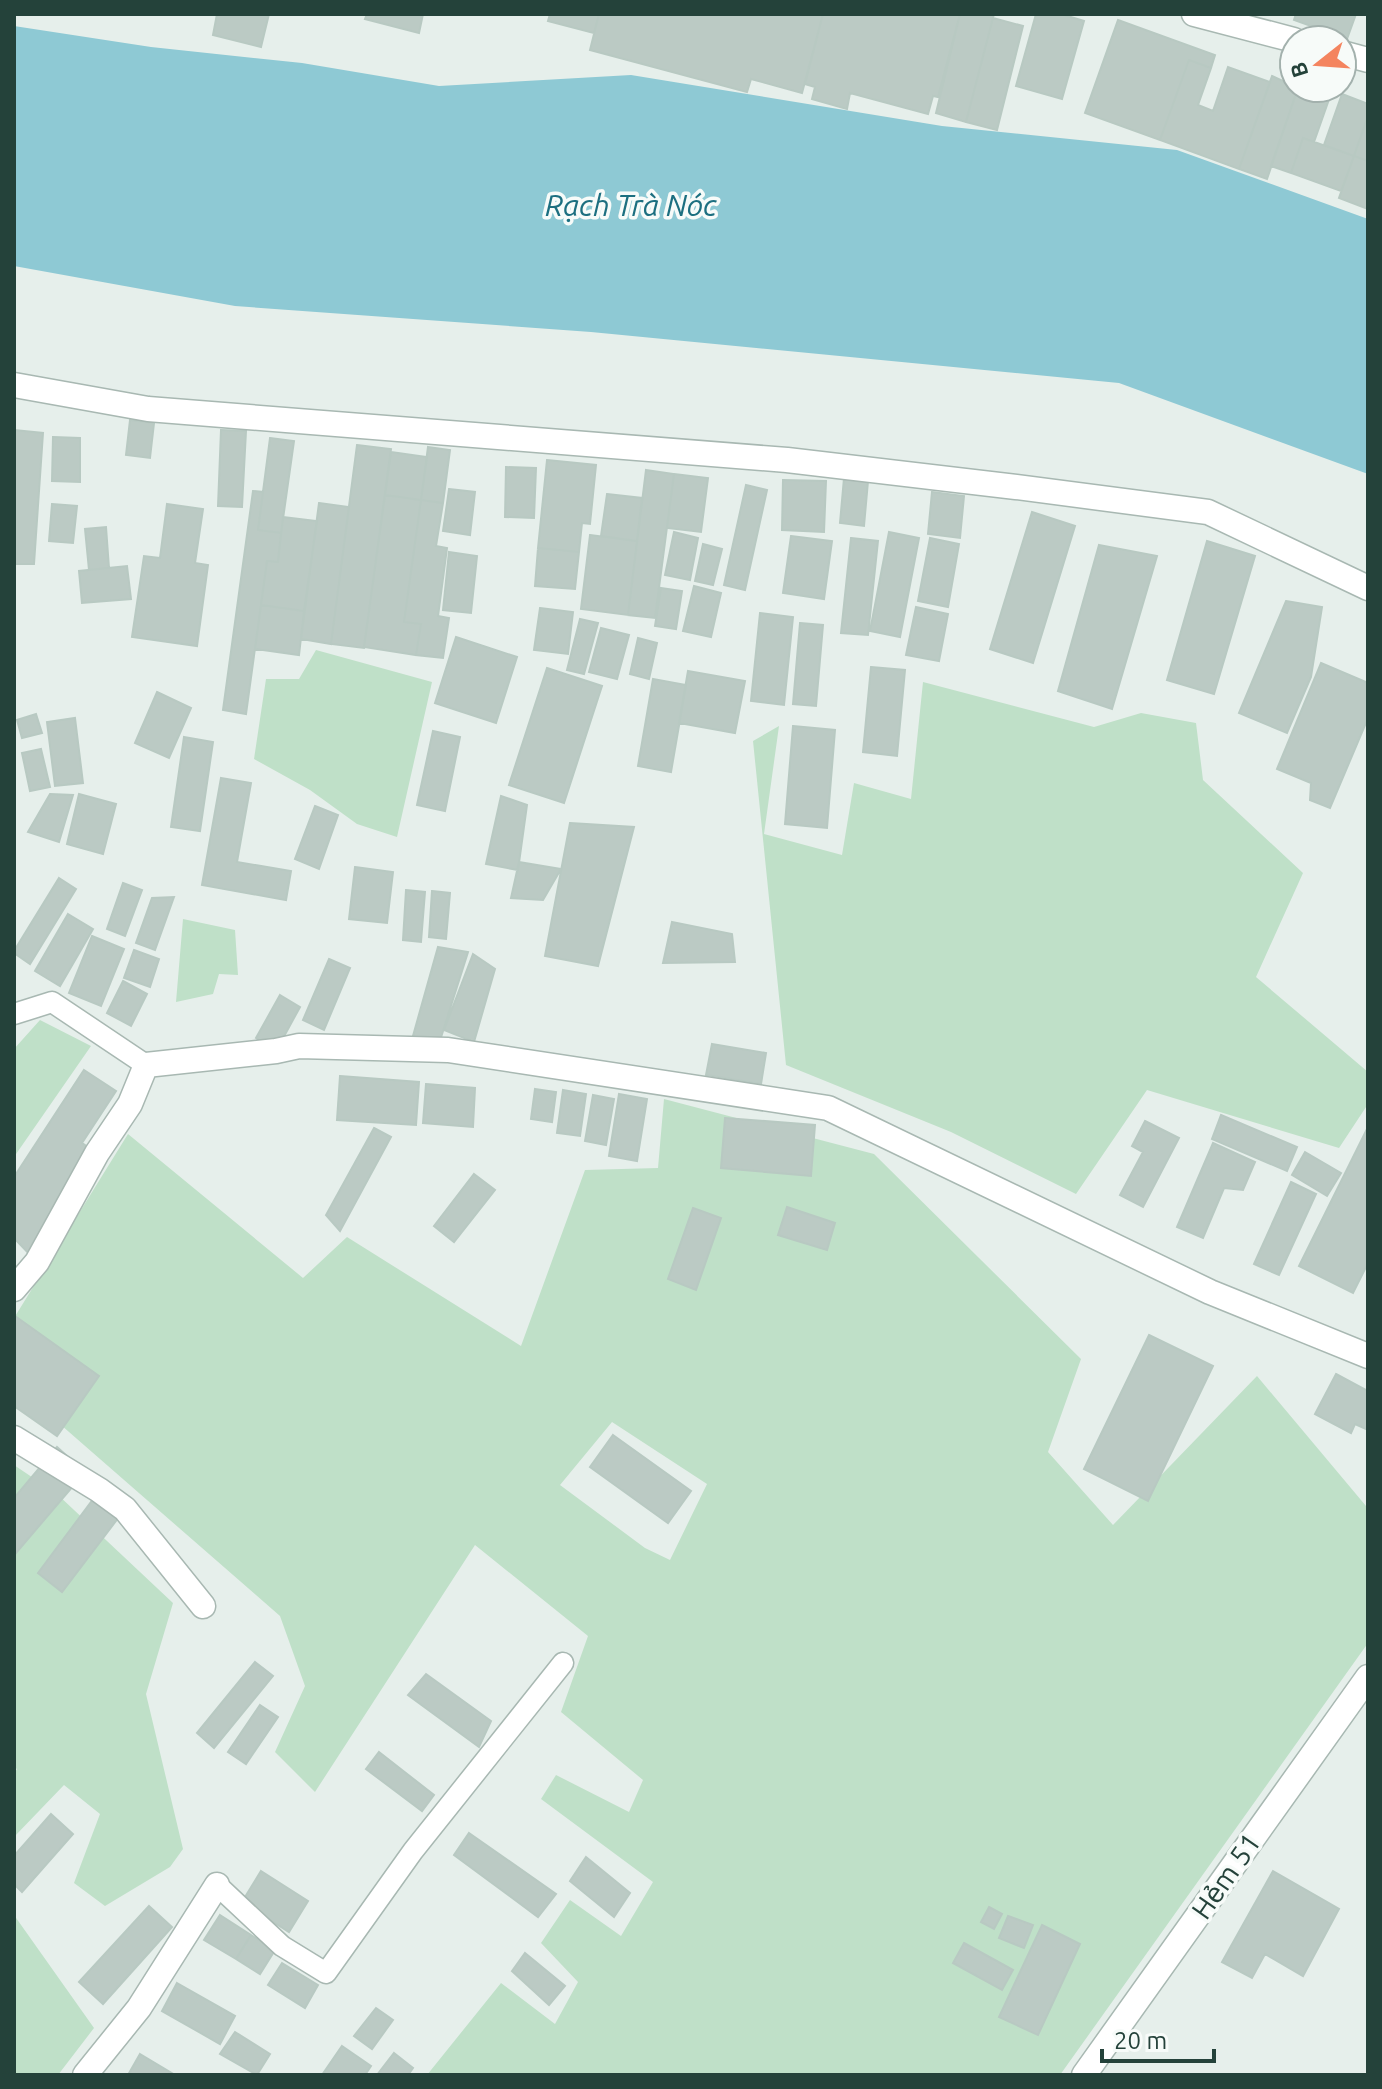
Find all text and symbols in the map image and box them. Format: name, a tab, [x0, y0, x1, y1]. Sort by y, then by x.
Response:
north arrow	[1278, 24, 1358, 104]
text: B	[1284, 59, 1312, 81]
water label: Rạch Trà Nóc	[545, 188, 717, 222]
street label: Hẻm 51	[1185, 1827, 1266, 1924]
scale bar	[1102, 2013, 1214, 2063]
text: 20 m	[1114, 2027, 1167, 2054]

